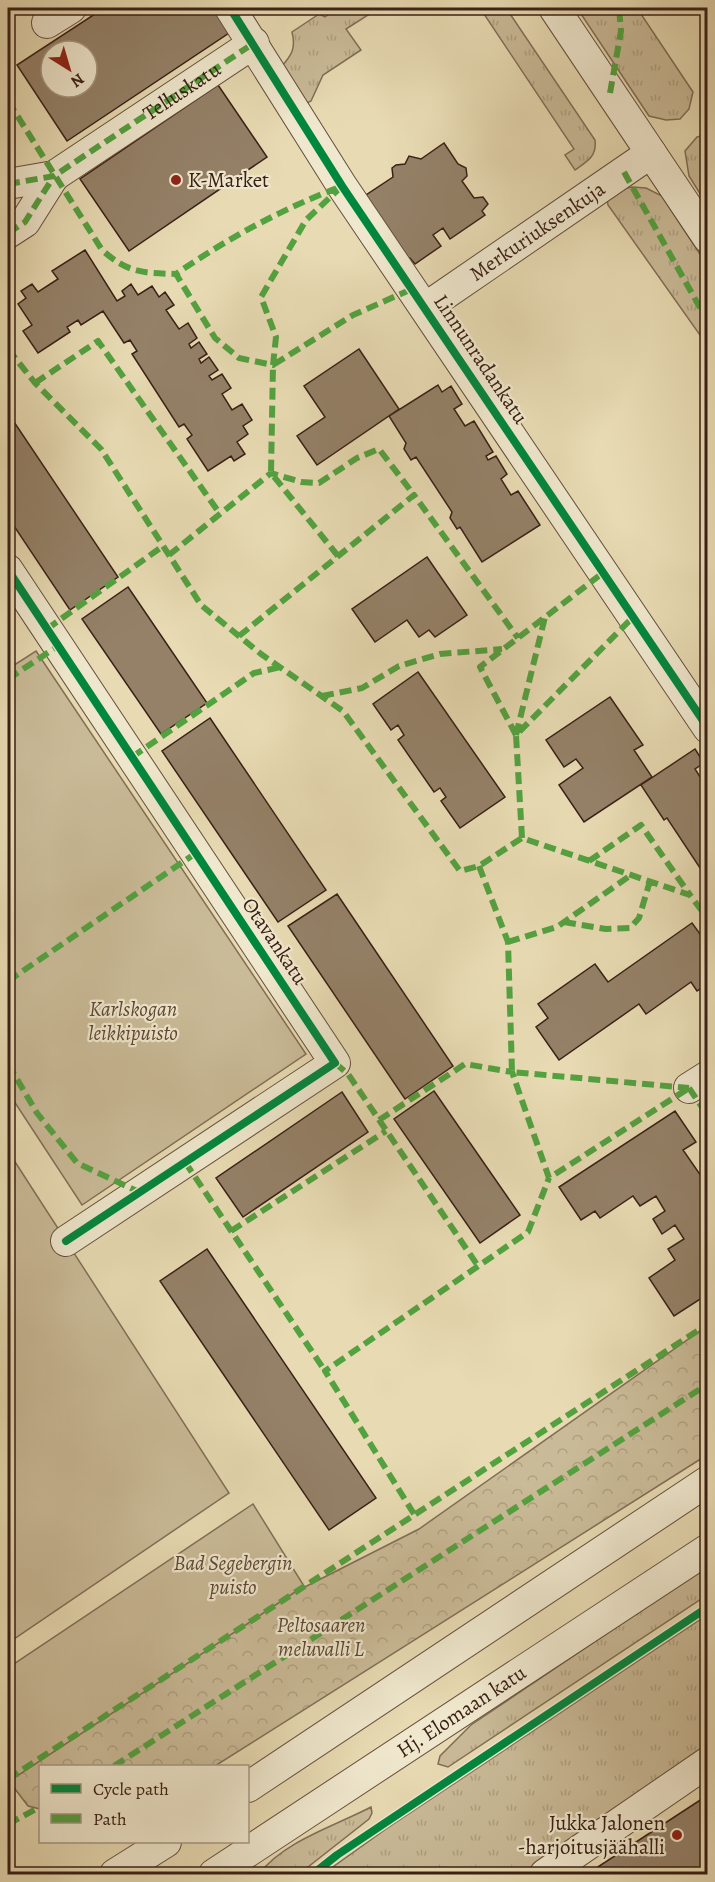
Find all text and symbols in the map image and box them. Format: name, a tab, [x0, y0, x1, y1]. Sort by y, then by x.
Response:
north arrow	[39, 39, 99, 99]
street label: Telluskatu	[137, 55, 227, 127]
text: N	[66, 68, 89, 93]
place label: K-Market	[188, 166, 269, 194]
marker: K-Market	[169, 173, 183, 187]
street label: Merkuriuksenkuja	[464, 175, 611, 288]
street label: Linnunradankatu	[427, 289, 535, 430]
street label: Otavankatu	[236, 892, 315, 990]
park label: Karlskogan leikkipuisto	[88, 995, 178, 1047]
park label: Bad Segebergin puisto	[174, 1549, 292, 1601]
park label: Peltosaaren meluvalli L	[277, 1611, 365, 1663]
street label: Hj. Elomaan katu	[391, 1658, 532, 1764]
legend	[39, 1765, 249, 1843]
text: Cycle path	[93, 1777, 169, 1801]
text: Path	[93, 1807, 127, 1831]
place label: Jukka Jalonen -harjoitusjäähalli	[518, 1809, 665, 1861]
marker: Jukka Jalonen -harjoitusjäähalli	[670, 1828, 684, 1842]

